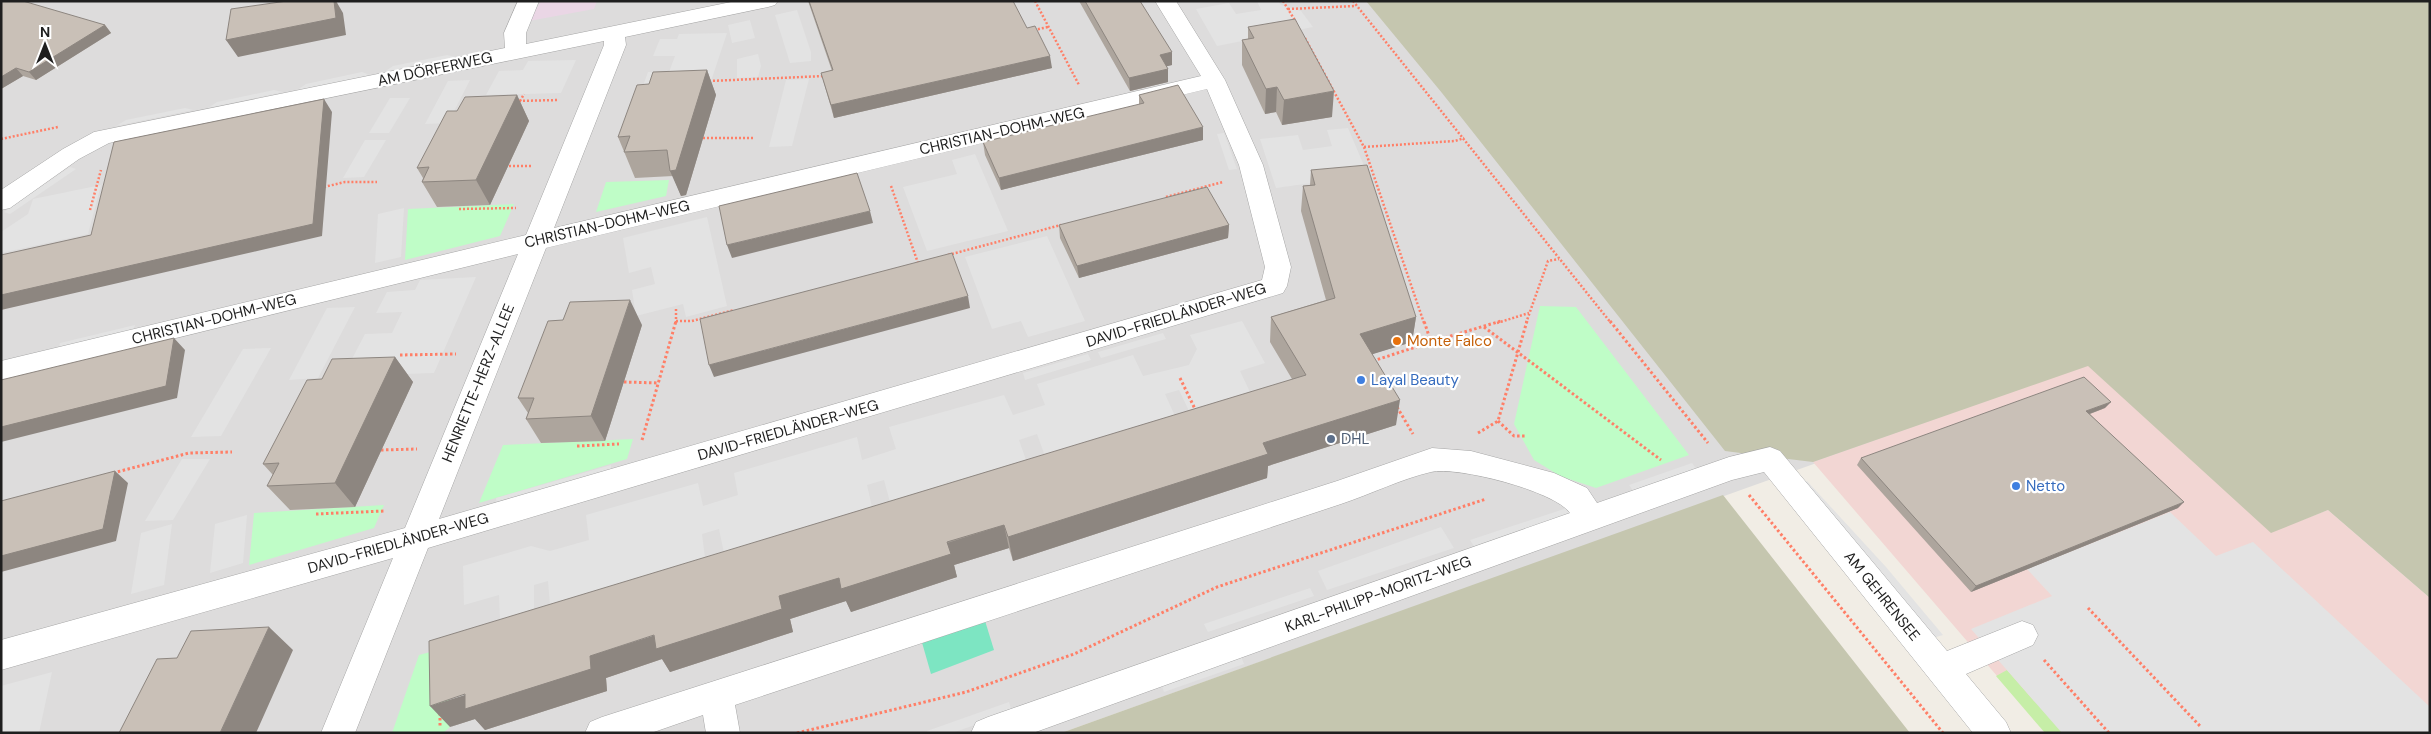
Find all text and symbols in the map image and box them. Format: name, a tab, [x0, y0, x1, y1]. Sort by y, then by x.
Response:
north arrow	[20, 20, 70, 70]
text: N	[40, 23, 50, 41]
street label: AM DÖRFERWEG	[376, 47, 494, 91]
street label: CHRISTIAN-DOHM-WEG	[917, 102, 1087, 160]
street label: CHRISTIAN-DOHM-WEG	[522, 195, 692, 253]
street label: DAVID-FRIEDLÄNDER-WEG	[1084, 278, 1268, 352]
street label: CHRISTIAN-DOHM-WEG	[130, 289, 298, 349]
street label: HENRIETTE-HERZ-ALLEE	[437, 301, 519, 465]
place label: Monte Falco	[1407, 331, 1492, 351]
marker: Monte Falco	[1391, 335, 1403, 347]
place label: Layal Beauty	[1371, 370, 1459, 390]
marker: Layal Beauty	[1355, 374, 1367, 386]
street label: DAVID-FRIEDLÄNDER-WEG	[695, 395, 881, 465]
place label: DHL	[1341, 429, 1370, 449]
marker: DHL	[1325, 433, 1337, 445]
place label: Netto	[2026, 476, 2065, 496]
marker: Netto	[2010, 480, 2022, 492]
street label: DAVID-FRIEDLÄNDER-WEG	[305, 508, 491, 578]
street label: AM GEHRENSEE	[1840, 547, 1924, 645]
street label: KARL-PHILIPP-MORITZ-WEG	[1282, 551, 1474, 637]

